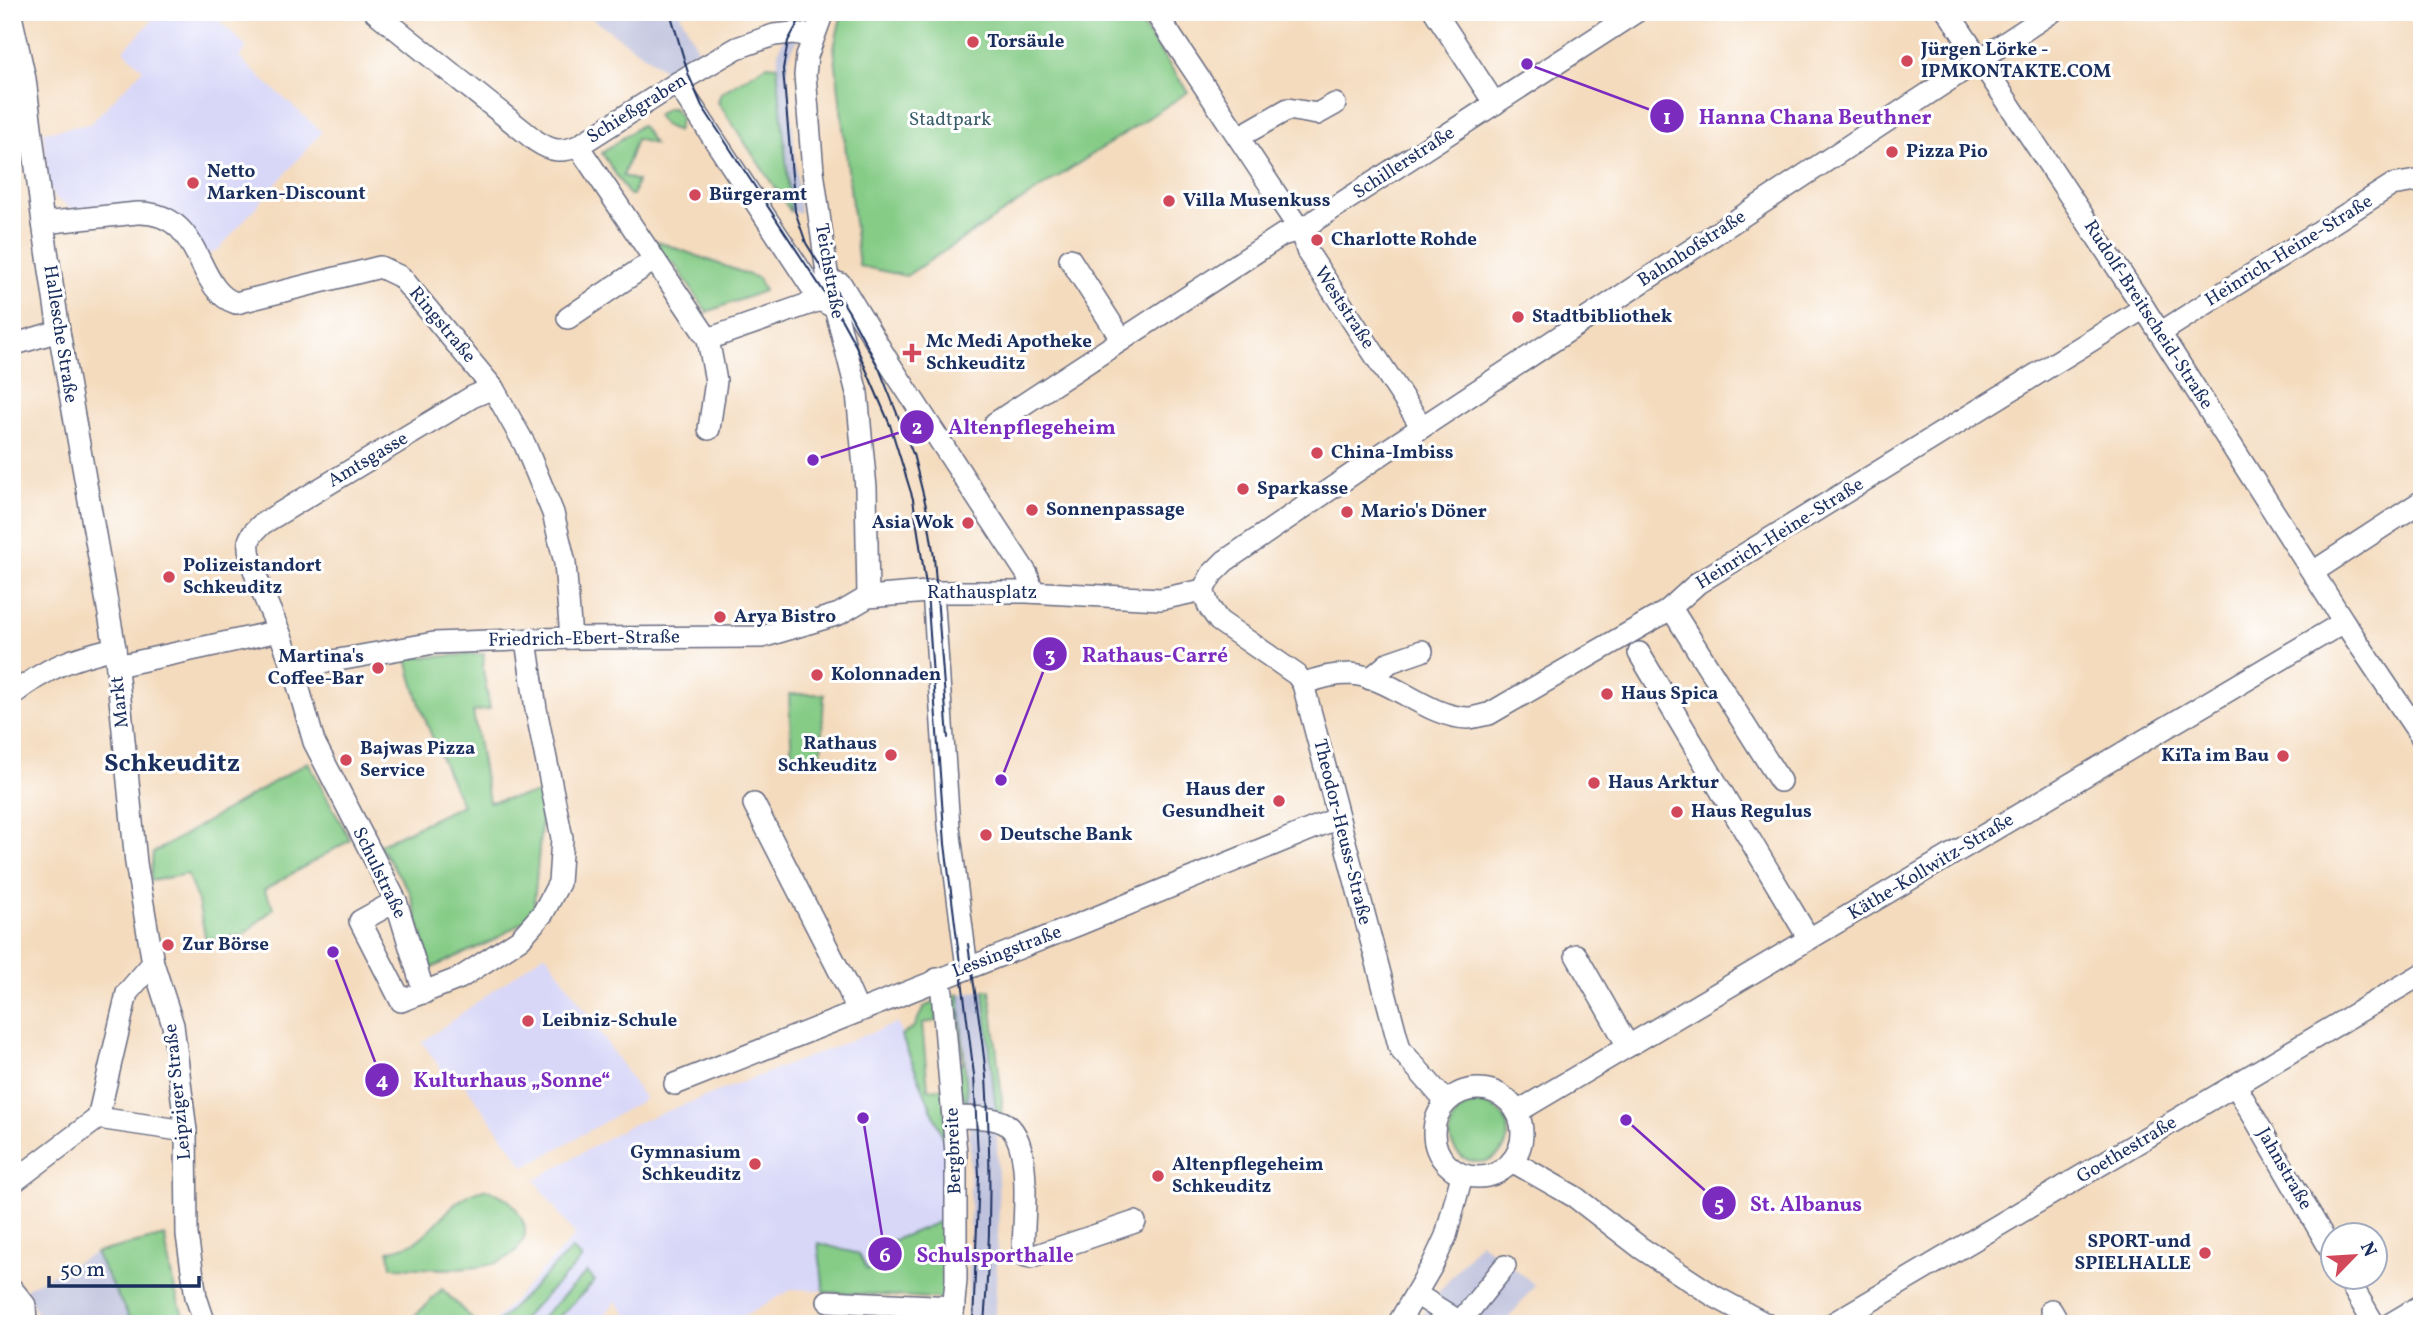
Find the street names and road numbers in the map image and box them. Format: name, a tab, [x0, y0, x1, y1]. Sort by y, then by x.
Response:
street label: Schießgraben	[582, 68, 692, 150]
street label: Schillerstraße	[1348, 120, 1460, 206]
street label: Heinrich-Heine-Straße	[2200, 189, 2378, 313]
street label: Bahnhofstraße	[1633, 204, 1751, 294]
street label: Rudolf-Breitscheid-Straße	[2077, 215, 2219, 415]
street label: Teichstraße	[808, 221, 850, 321]
street label: Weststraße	[1308, 262, 1380, 354]
street label: Hallesche Straße	[36, 263, 84, 405]
street label: Ringstraße	[402, 281, 482, 369]
street label: Amtsgasse	[323, 426, 413, 494]
street label: Heinrich-Heine-Straße	[1691, 472, 1869, 596]
street label: Rathausplatz	[927, 580, 1037, 606]
street label: Friedrich-Ebert-Straße	[488, 624, 680, 654]
street label: Markt	[104, 674, 136, 729]
street label: Theodor-Heuss-Straße	[1306, 736, 1378, 928]
street label: Käthe-Kollwitz-Straße	[1843, 807, 2019, 927]
street label: Schulstraße	[346, 823, 412, 923]
street label: Lessingstraße	[949, 919, 1065, 985]
street label: Leipziger Straße	[158, 1023, 198, 1161]
street label: Bergbreite	[939, 1107, 969, 1195]
street label: Goethestraße	[2072, 1110, 2182, 1190]
street label: Jahnstraße	[2250, 1123, 2318, 1215]

